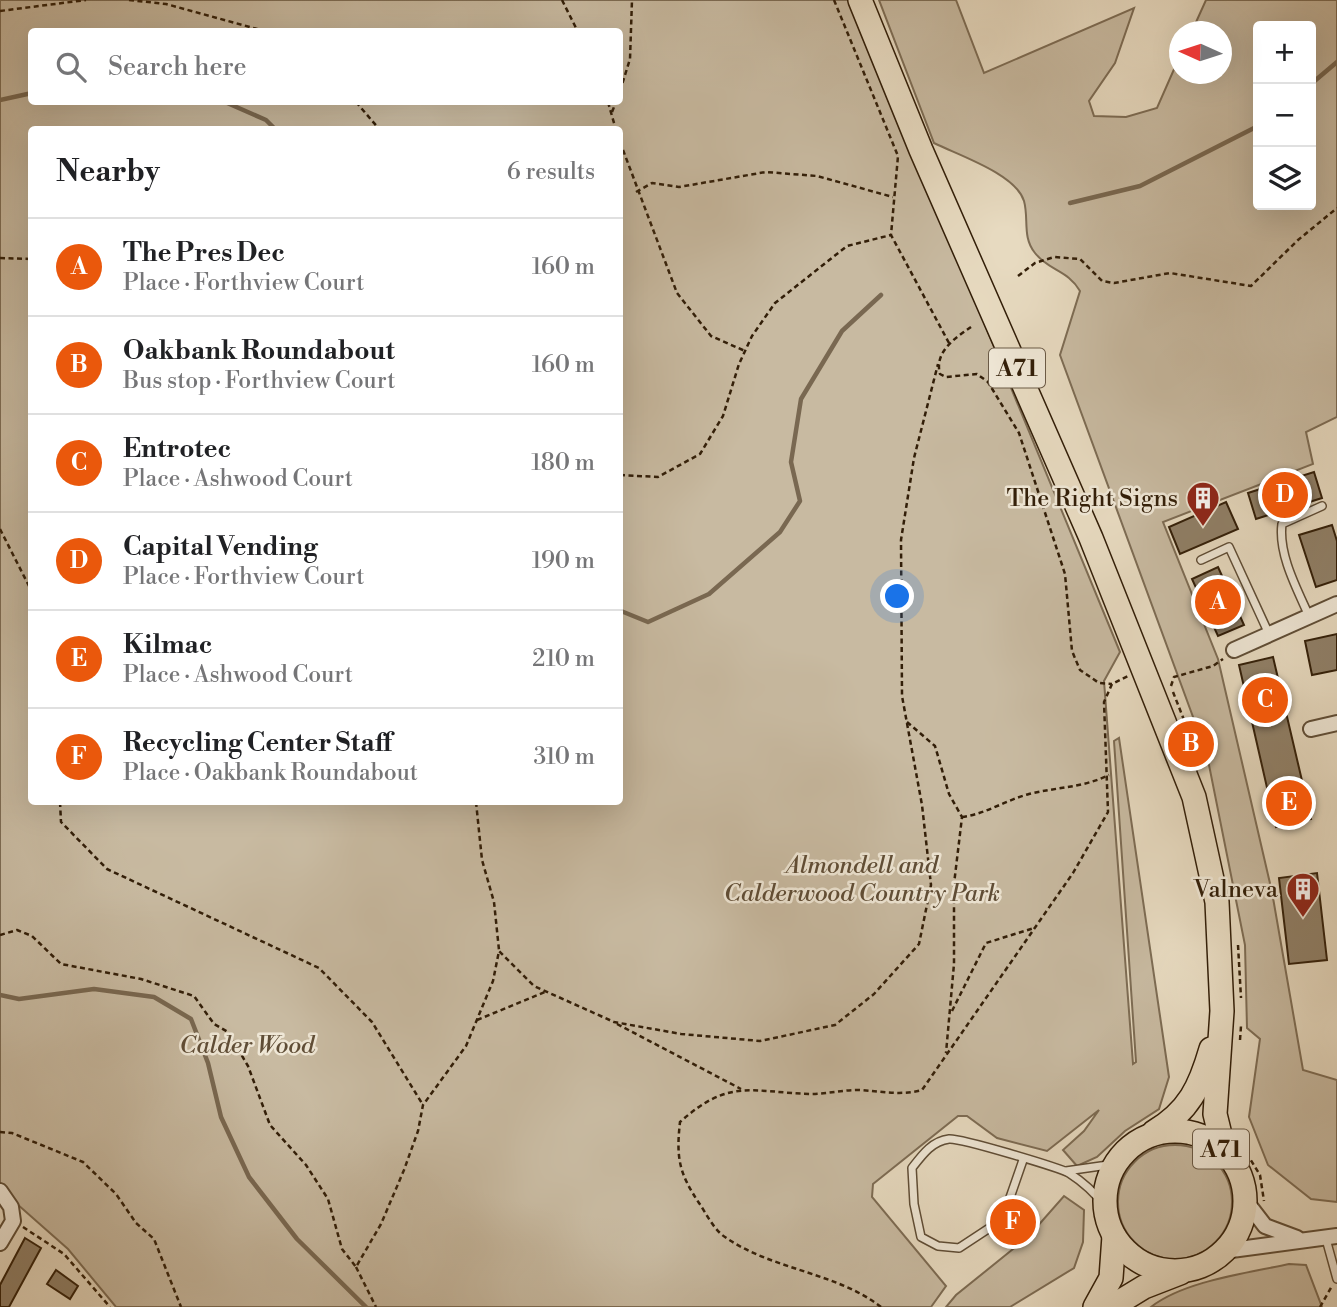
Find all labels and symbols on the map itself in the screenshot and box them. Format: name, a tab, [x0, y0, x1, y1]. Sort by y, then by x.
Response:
north arrow	[1169, 21, 1232, 84]
road number: A71	[989, 348, 1045, 388]
pin: D	[1262, 469, 1308, 521]
building icon: The Right Signs	[1184, 479, 1222, 528]
place label: The Right Signs	[1007, 484, 1178, 514]
pin: A	[1195, 576, 1241, 628]
your location	[880, 579, 914, 613]
pin: C	[1242, 674, 1288, 726]
pin: B	[1168, 718, 1214, 770]
pin: E	[1266, 777, 1312, 829]
park label: Almondell and Calderwood Country Park	[724, 851, 1000, 909]
building icon: Valneva	[1284, 870, 1322, 919]
place label: Valneva	[1192, 875, 1279, 905]
park label: Calder Wood	[180, 1031, 316, 1061]
road number: A71	[1193, 1130, 1249, 1168]
pin: F	[990, 1196, 1036, 1248]

